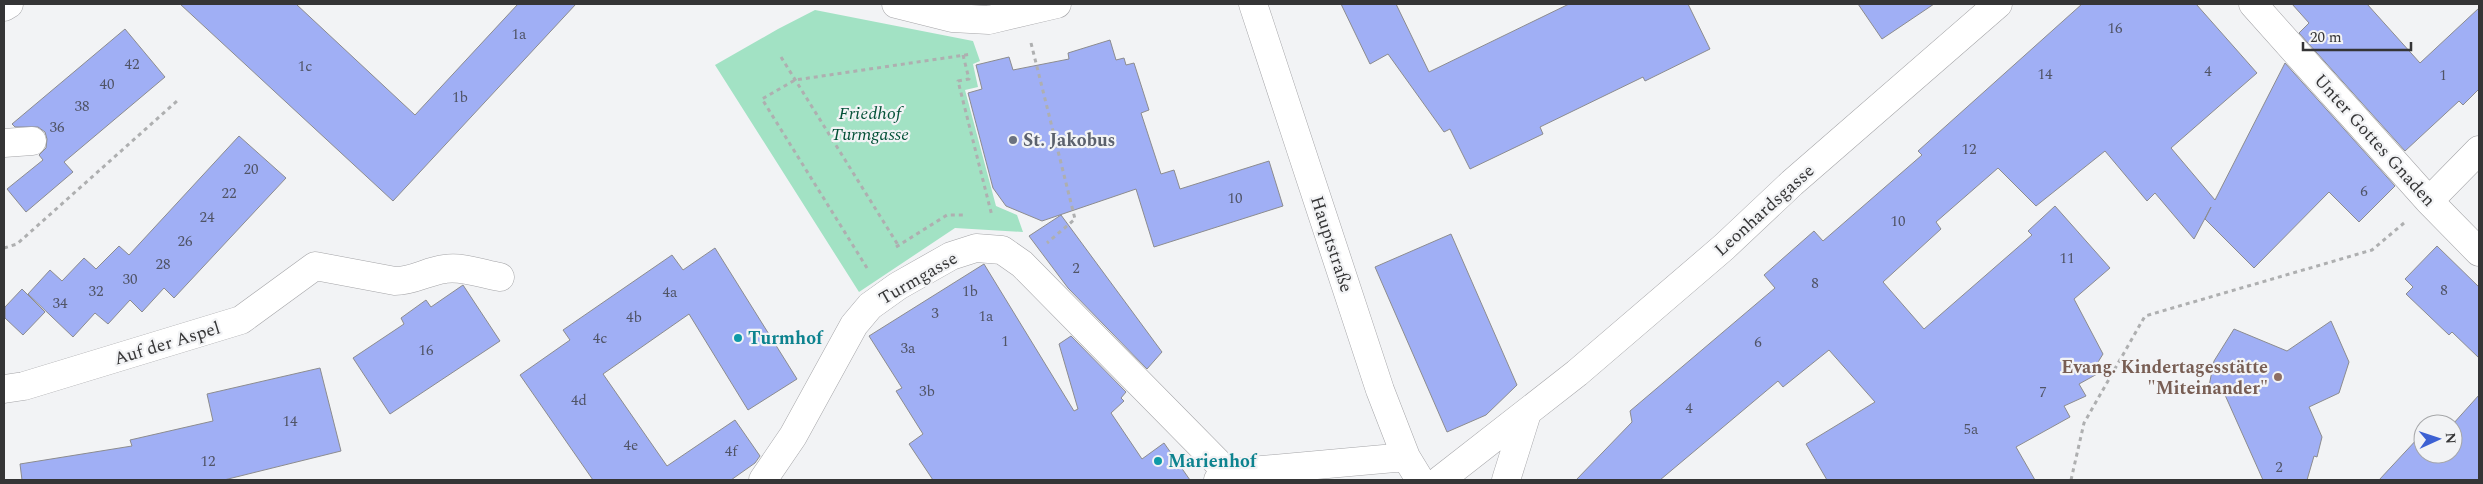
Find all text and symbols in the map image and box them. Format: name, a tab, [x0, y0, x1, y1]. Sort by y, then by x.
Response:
house number: 16	[2107, 17, 2123, 40]
scale bar	[2303, 20, 2410, 52]
house number: 1a	[512, 23, 527, 46]
text: 20 m	[2310, 26, 2342, 49]
house number: 42	[124, 53, 140, 76]
house number: 1c	[298, 55, 312, 78]
house number: 4	[2204, 60, 2212, 83]
house number: 14	[2037, 63, 2053, 86]
house number: 1	[2439, 64, 2447, 87]
street label: Unter Gottes Gnaden	[2307, 68, 2442, 213]
house number: 40	[99, 73, 115, 96]
house number: 1b	[452, 86, 468, 109]
house number: 38	[74, 95, 90, 118]
park label: Friedhof Turmgasse	[831, 100, 909, 148]
house number: 36	[49, 116, 65, 139]
place label: St. Jakobus	[1023, 127, 1115, 154]
marker: St. Jakobus	[1007, 134, 1019, 146]
house number: 12	[1961, 138, 1977, 161]
house number: 20	[243, 158, 259, 181]
street label: Leonhardsgasse	[1708, 158, 1820, 263]
house number: 6	[2360, 180, 2368, 203]
house number: 22	[221, 182, 237, 205]
house number: 10	[1227, 187, 1243, 210]
street label: Hauptstraße	[1303, 192, 1360, 296]
house number: 24	[199, 206, 215, 229]
house number: 10	[1890, 210, 1906, 233]
house number: 26	[177, 230, 193, 253]
street label: Turmgasse	[874, 245, 963, 312]
house number: 11	[2059, 247, 2075, 270]
house number: 28	[155, 253, 171, 276]
house number: 2	[1072, 257, 1080, 280]
house number: 30	[122, 268, 138, 291]
house number: 8	[1811, 272, 1819, 295]
house number: 8	[2440, 279, 2448, 302]
house number: 32	[88, 280, 104, 303]
house number: 1b	[962, 280, 978, 303]
house number: 4a	[663, 281, 678, 304]
house number: 34	[52, 292, 68, 315]
house number: 3	[931, 302, 939, 325]
house number: 1a	[979, 305, 994, 328]
house number: 4b	[626, 306, 642, 329]
street label: Auf der Aspel	[111, 315, 224, 372]
place label: Turmhof	[748, 325, 824, 352]
house number: 4c	[593, 327, 607, 350]
house number: 1	[1001, 330, 1009, 353]
house number: 6	[1754, 331, 1762, 354]
marker: Turmhof	[732, 332, 744, 344]
house number: 3a	[901, 337, 916, 360]
house number: 16	[418, 339, 434, 362]
place label: Evang. Kindertagesstätte "Miteinander"	[2061, 354, 2268, 402]
marker: Evang. Kindertagesstätte "Miteinander"	[2272, 371, 2284, 383]
house number: 3b	[919, 380, 935, 403]
house number: 7	[2039, 381, 2047, 404]
house number: 4d	[571, 389, 587, 412]
house number: 4	[1685, 397, 1693, 420]
house number: 14	[282, 410, 298, 433]
north arrow	[2413, 414, 2463, 464]
house number: 5a	[1964, 418, 1979, 441]
text: N	[2440, 432, 2461, 445]
house number: 4e	[624, 434, 638, 457]
house number: 4f	[725, 440, 739, 463]
place label: Marienhof	[1168, 448, 1258, 475]
house number: 12	[200, 450, 216, 473]
marker: Marienhof	[1152, 455, 1164, 467]
house number: 2	[2275, 456, 2283, 479]

